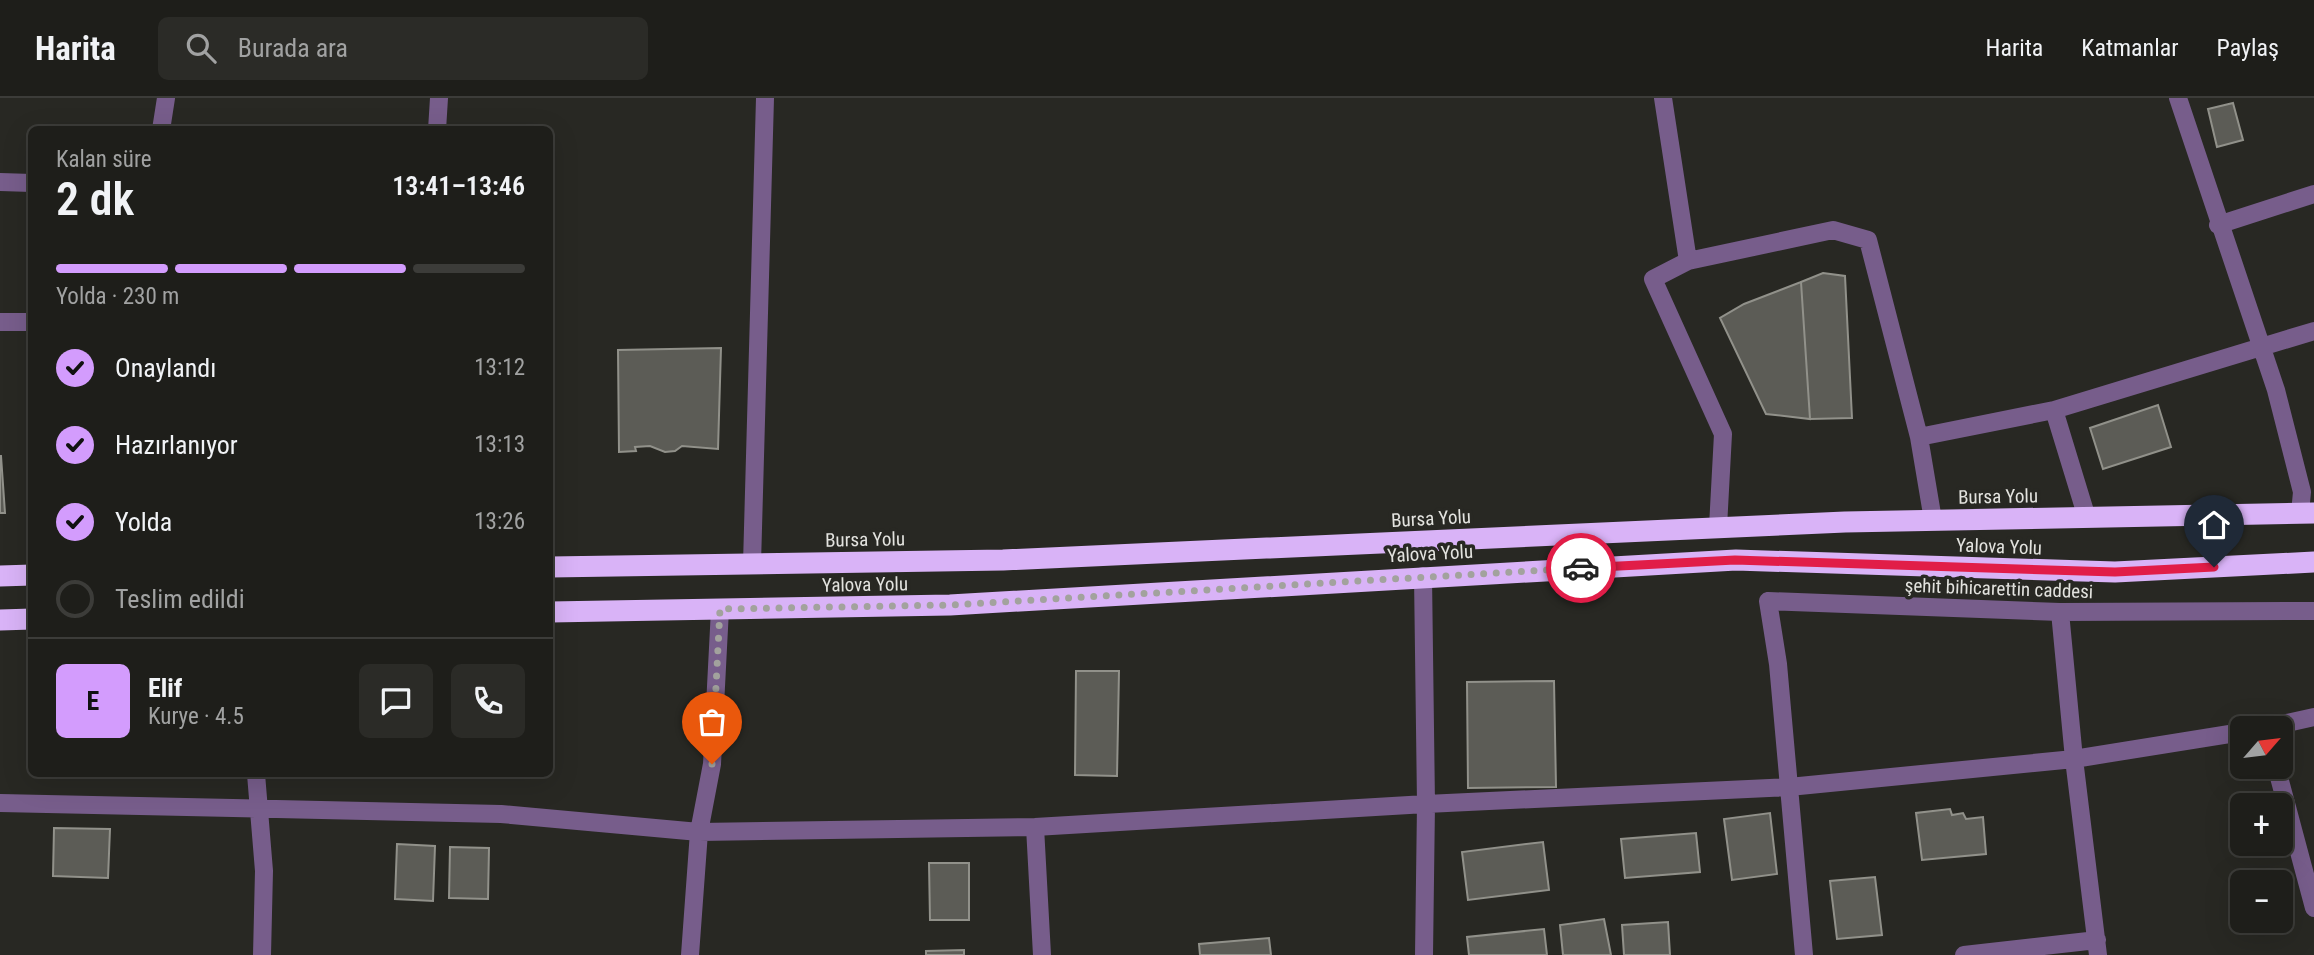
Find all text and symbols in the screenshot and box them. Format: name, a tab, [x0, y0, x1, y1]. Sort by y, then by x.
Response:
search box	[158, 17, 648, 80]
text: Harita	[35, 29, 116, 68]
icon: search	[182, 29, 220, 67]
text: Burada ara	[238, 33, 348, 63]
text: Harita	[1986, 34, 2043, 62]
text: Katmanlar	[2081, 34, 2179, 62]
text: Paylaş	[2217, 34, 2279, 62]
text: Kalan süre	[56, 146, 151, 173]
text: 13:41–13:46	[392, 171, 525, 201]
text: 2 dk	[56, 172, 134, 226]
text: Yolda · 230 m	[56, 283, 179, 310]
icon: check	[56, 349, 94, 387]
text: Onaylandı	[115, 353, 216, 383]
text: 13:12	[474, 354, 525, 381]
icon: check	[56, 426, 94, 464]
text: Hazırlanıyor	[115, 430, 238, 460]
text: 13:13	[474, 431, 525, 458]
street label: Bursa Yolu	[1958, 484, 2038, 509]
pin	[2184, 495, 2244, 567]
icon: check	[56, 503, 94, 541]
street label: Bursa Yolu	[1391, 505, 1472, 532]
icon: home	[2195, 506, 2233, 544]
text: Yolda	[115, 507, 172, 537]
text: 13:26	[474, 508, 525, 535]
street label: Bursa Yolu	[825, 527, 905, 552]
courier	[1546, 533, 1616, 603]
street label: Yalova Yolu	[1956, 534, 2042, 559]
street label: Yalova Yolu	[1386, 540, 1474, 567]
icon: car	[1562, 549, 1600, 587]
street label: Yalova Yolu	[822, 572, 908, 597]
street label: şehit bihicarettin caddesi	[1904, 574, 2094, 603]
text: Teslim edildi	[115, 584, 245, 614]
button: chat	[359, 664, 433, 738]
button: phone	[451, 664, 525, 738]
text: Elif	[148, 673, 182, 703]
text: E	[87, 686, 99, 716]
pin	[682, 692, 742, 764]
text: Kurye · 4.5	[148, 703, 244, 730]
icon: bag	[693, 703, 731, 741]
north arrow	[2230, 716, 2292, 779]
map controls	[2230, 716, 2293, 933]
button: +	[2230, 793, 2293, 856]
button: −	[2230, 870, 2293, 933]

